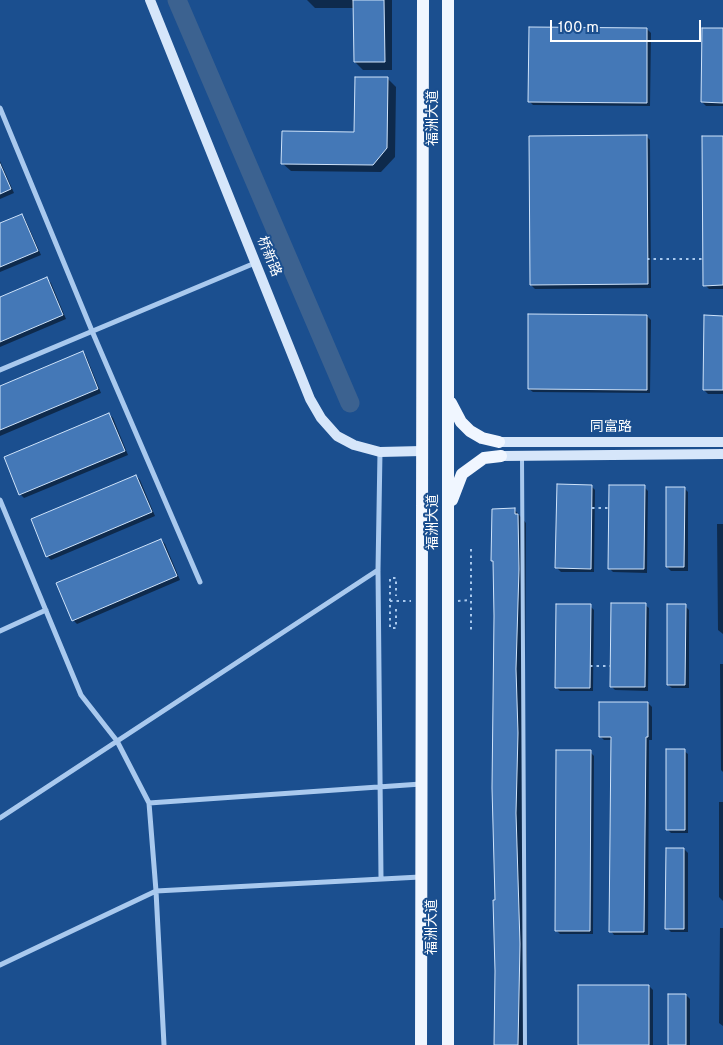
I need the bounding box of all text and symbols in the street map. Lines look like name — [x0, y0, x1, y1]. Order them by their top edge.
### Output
scale bar — [553, 10, 704, 42]
text: 100 m — [558, 19, 599, 38]
street label: 福洲大道 — [426, 90, 442, 146]
street label: 桥新路 — [252, 234, 284, 280]
street label: 同富路 — [590, 420, 632, 436]
street label: 福洲大道 — [426, 494, 442, 550]
street label: 福洲大道 — [425, 899, 441, 955]

